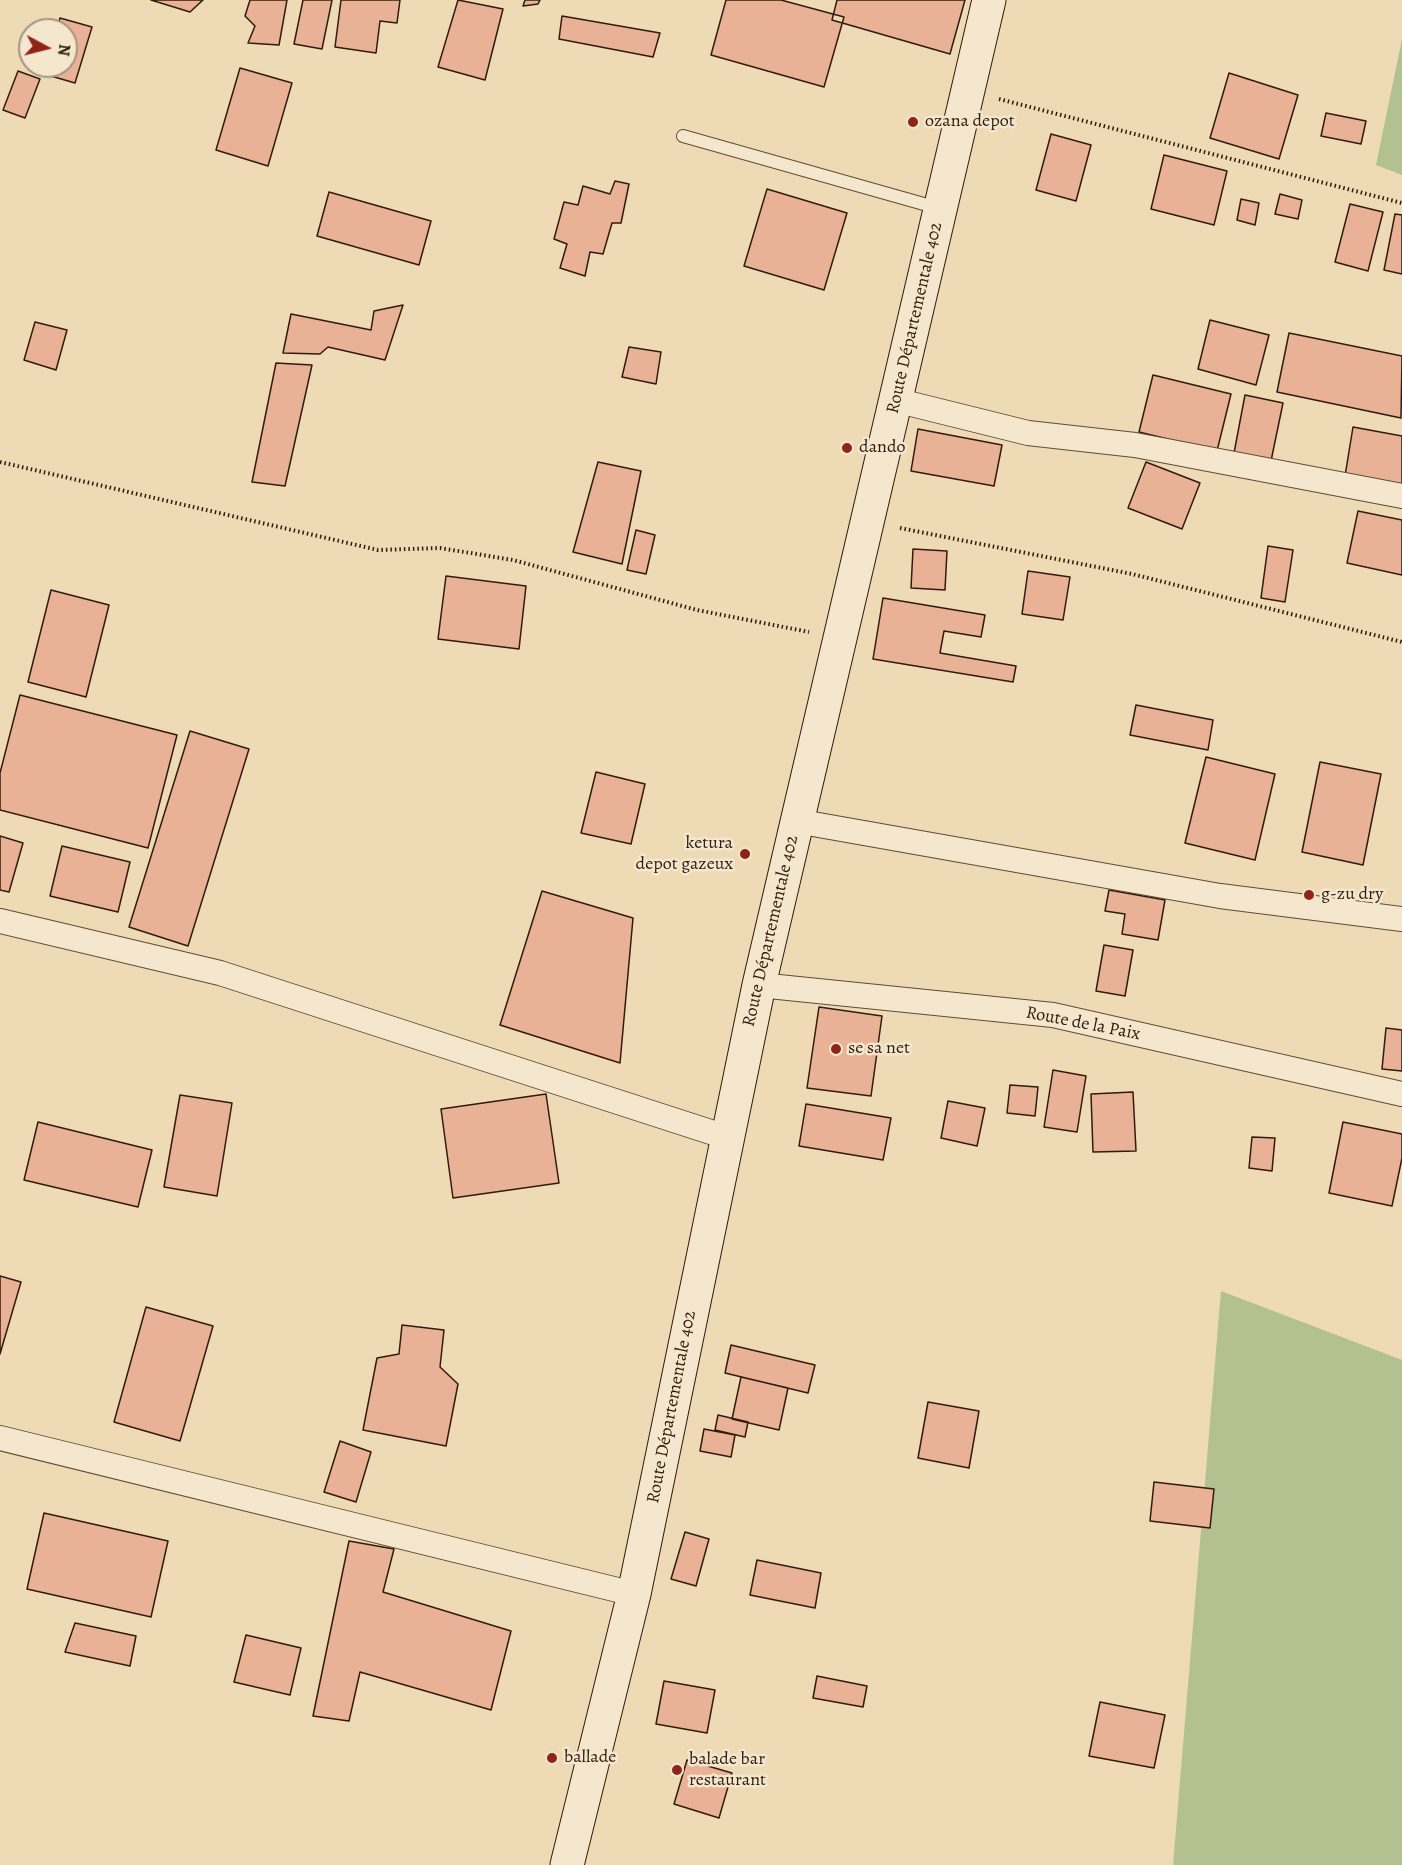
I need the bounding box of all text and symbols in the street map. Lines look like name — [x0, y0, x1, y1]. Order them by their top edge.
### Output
north arrow — [18, 18, 78, 78]
text: N — [52, 43, 76, 57]
place label: ozana depot — [925, 111, 1015, 133]
marker: ozana depot — [906, 115, 920, 129]
street label: Route Départementale 402 — [882, 220, 948, 416]
place label: dando — [859, 437, 906, 459]
marker: dando — [840, 441, 854, 455]
place label: ketura depot gazeux — [635, 833, 733, 876]
street label: Route Départementale 402 — [738, 833, 804, 1029]
marker: ketura depot gazeux — [738, 847, 752, 861]
place label: g-zu dry — [1321, 884, 1383, 906]
marker: g-zu dry — [1302, 888, 1316, 902]
street label: Route de la Paix — [1024, 1002, 1142, 1046]
place label: se sa net — [848, 1038, 910, 1060]
marker: se sa net — [829, 1042, 843, 1056]
street label: Route Départementale 402 — [643, 1309, 701, 1505]
place label: ballade — [564, 1747, 616, 1769]
place label: balade bar restaurant — [689, 1749, 766, 1792]
marker: ballade — [545, 1751, 559, 1765]
marker: balade bar restaurant — [670, 1763, 684, 1777]

